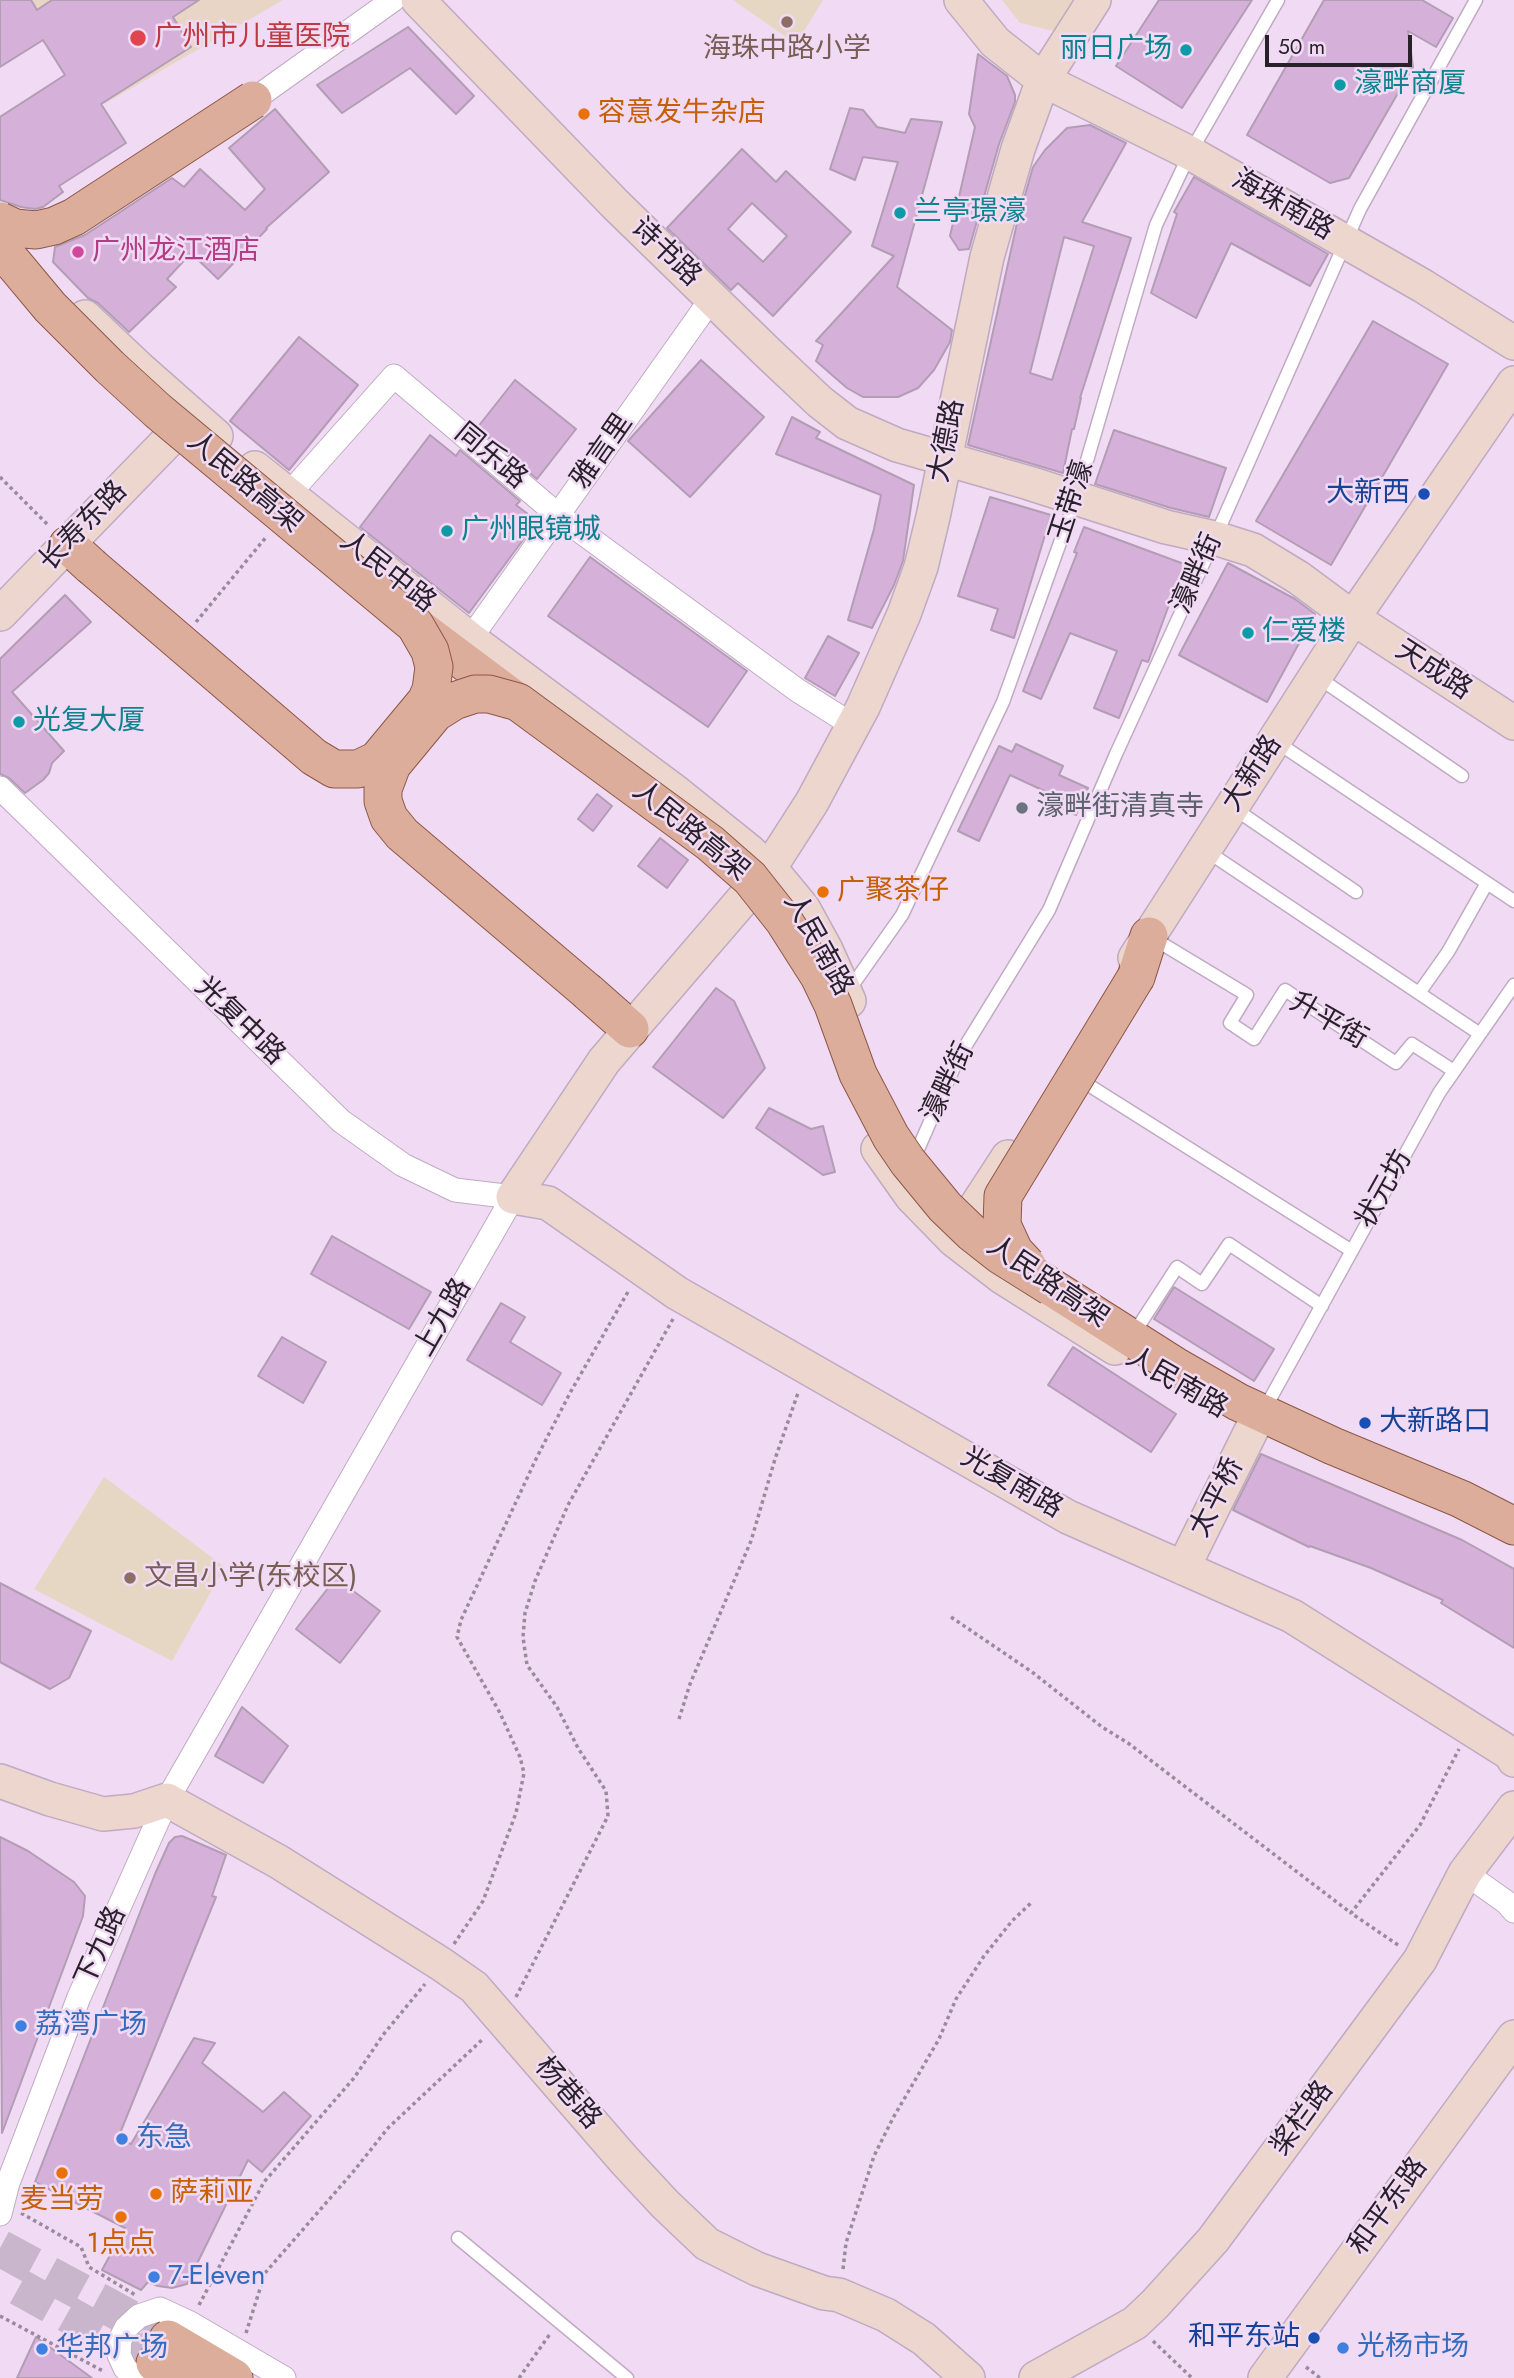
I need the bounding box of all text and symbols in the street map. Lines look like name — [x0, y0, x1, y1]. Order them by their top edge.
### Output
marker: 海珠中路小学 — [779, 14, 795, 30]
place label: 广州市儿童医院 — [154, 21, 350, 55]
scale bar — [1269, 21, 1416, 65]
marker: 广州市儿童医院 — [128, 28, 148, 48]
text: 50 m — [1278, 32, 1325, 62]
place label: 海珠中路小学 — [703, 33, 871, 67]
place label: 丽日广场 — [1060, 33, 1172, 67]
marker: 丽日广场 — [1178, 42, 1194, 58]
place label: 濠畔商厦 — [1354, 68, 1466, 102]
marker: 濠畔商厦 — [1332, 77, 1348, 93]
place label: 容意发牛杂店 — [598, 97, 766, 131]
marker: 容意发牛杂店 — [576, 106, 592, 122]
street label: 海珠南路 — [1225, 163, 1339, 249]
place label: 兰亭璟濠 — [914, 196, 1026, 230]
marker: 兰亭璟濠 — [892, 205, 908, 221]
street label: 诗书路 — [623, 212, 707, 294]
place label: 广州龙江酒店 — [92, 235, 260, 269]
marker: 广州龙江酒店 — [70, 244, 86, 260]
street label: 大德路 — [923, 397, 973, 485]
street label: 雅言里 — [565, 408, 641, 496]
street label: 同乐路 — [447, 417, 533, 497]
street label: 人民路高架 — [180, 425, 308, 541]
street label: 玉带濠 — [1044, 457, 1102, 547]
street label: 长寿东路 — [33, 475, 135, 579]
place label: 大新西 — [1326, 477, 1410, 511]
marker: 大新西 — [1416, 486, 1432, 502]
place label: 广州眼镜城 — [461, 514, 601, 548]
marker: 广州眼镜城 — [439, 523, 455, 539]
street label: 人民中路 — [333, 525, 441, 621]
street label: 濠畔街 — [1166, 529, 1230, 619]
place label: 仁爱楼 — [1262, 616, 1346, 650]
marker: 仁爱楼 — [1240, 625, 1256, 641]
street label: 天成路 — [1389, 634, 1477, 708]
place label: 光复大厦 — [33, 705, 145, 739]
marker: 光复大厦 — [11, 714, 27, 730]
street label: 大新路 — [1216, 730, 1290, 818]
street label: 人民路高架 — [625, 775, 755, 889]
place label: 濠畔街清真寺 — [1036, 791, 1204, 825]
marker: 濠畔街清真寺 — [1014, 800, 1030, 816]
place label: 广聚茶仔 — [837, 875, 949, 909]
marker: 广聚茶仔 — [815, 884, 831, 900]
street label: 人民南路 — [775, 888, 859, 1002]
street label: 光复中路 — [187, 971, 291, 1073]
street label: 升平街 — [1283, 986, 1373, 1058]
street label: 濠畔街 — [915, 1038, 983, 1128]
street label: 状元坊 — [1350, 1145, 1420, 1235]
street label: 人民路高架 — [980, 1230, 1114, 1336]
street label: 上九路 — [408, 1273, 480, 1363]
street label: 人民南路 — [1119, 1341, 1233, 1427]
place label: 大新路口 — [1379, 1406, 1491, 1440]
marker: 大新路口 — [1357, 1415, 1373, 1431]
street label: 光复南路 — [954, 1441, 1068, 1527]
street label: 太平桥 — [1184, 1453, 1252, 1543]
place label: 文昌小学(东校区) — [144, 1561, 357, 1595]
marker: 文昌小学(东校区) — [122, 1570, 138, 1586]
street label: 下九路 — [70, 1902, 134, 1992]
place label: 荔湾广场 — [35, 2009, 147, 2043]
marker: 荔湾广场 — [13, 2018, 29, 2034]
street label: 杨巷路 — [527, 2051, 607, 2137]
street label: 桨栏路 — [1265, 2075, 1341, 2163]
place label: 东急 — [136, 2122, 192, 2156]
marker: 东急 — [114, 2131, 130, 2147]
street label: 和平东路 — [1342, 2152, 1436, 2262]
marker: 麦当劳 — [54, 2165, 70, 2181]
place label: 萨莉亚 — [170, 2177, 254, 2211]
place label: 麦当劳 — [20, 2184, 104, 2218]
marker: 萨莉亚 — [148, 2186, 164, 2202]
marker: 1点点 — [113, 2209, 129, 2225]
place label: 1点点 — [87, 2228, 155, 2262]
place label: 7-Eleven — [168, 2260, 265, 2294]
marker: 7-Eleven — [146, 2269, 162, 2285]
place label: 和平东站 — [1188, 2321, 1300, 2355]
marker: 和平东站 — [1306, 2330, 1322, 2346]
place label: 光杨市场 — [1357, 2331, 1469, 2365]
place label: 华邦广场 — [56, 2332, 168, 2366]
marker: 光杨市场 — [1335, 2340, 1351, 2356]
marker: 华邦广场 — [34, 2341, 50, 2357]

